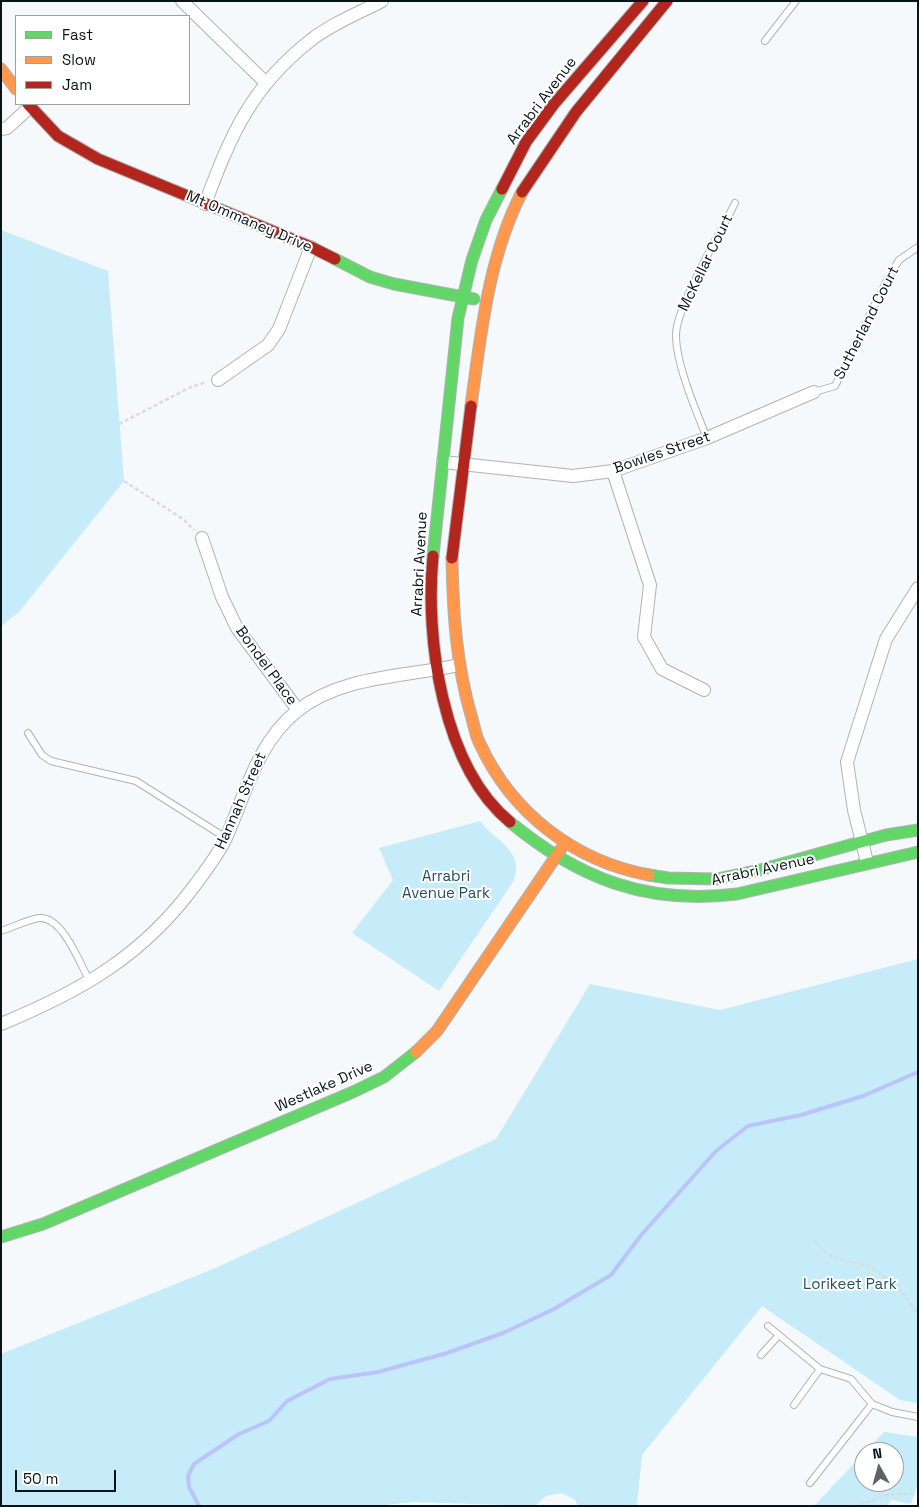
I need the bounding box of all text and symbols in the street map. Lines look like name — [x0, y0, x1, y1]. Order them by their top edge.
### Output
legend — [15, 15, 190, 105]
text: Fast — [62, 25, 93, 44]
text: Slow — [62, 50, 96, 69]
street label: Arrabri Avenue — [503, 54, 581, 148]
text: Jam — [62, 75, 92, 94]
street label: Mt Ommaney Drive — [183, 187, 315, 257]
street label: McKellar Court — [675, 212, 737, 314]
street label: Sutherland Court — [831, 263, 903, 383]
street label: Bowles Street — [611, 428, 713, 478]
street label: Arrabri Avenue — [408, 511, 432, 617]
street label: Bondel Place — [231, 623, 301, 709]
street label: Hannah Street — [212, 750, 270, 852]
street label: Arrabri Avenue — [710, 850, 816, 890]
park label: Arrabri Avenue Park — [402, 868, 490, 903]
street label: Westlake Drive — [272, 1057, 376, 1117]
park label: Lorikeet Park — [803, 1276, 897, 1294]
north arrow — [854, 1442, 904, 1492]
text: N — [872, 1444, 883, 1463]
scale bar — [18, 1460, 119, 1492]
text: 50 m — [23, 1469, 58, 1488]

